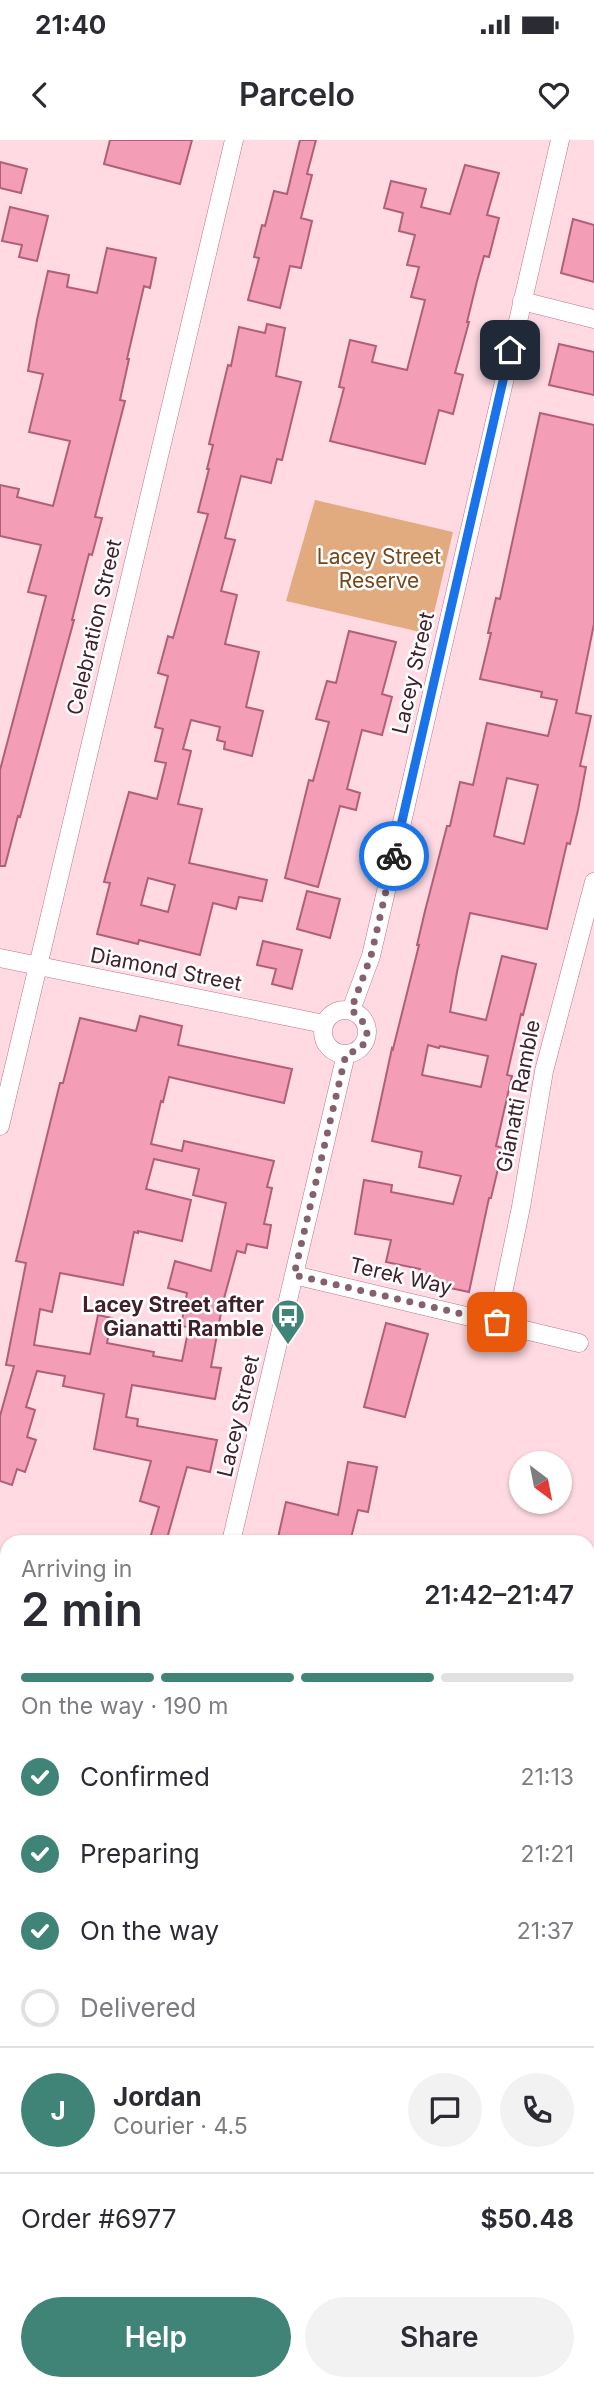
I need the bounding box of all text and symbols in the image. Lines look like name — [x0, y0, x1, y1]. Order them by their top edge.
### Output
text: 21:40 — [35, 9, 106, 40]
text: Parcelo — [239, 75, 355, 114]
icon: back — [21, 76, 59, 114]
icon: heart — [535, 76, 573, 114]
pin — [480, 320, 540, 380]
icon: home — [491, 331, 529, 369]
street label: Celebration Street — [62, 537, 126, 717]
park label: Lacey Street Reserve — [317, 544, 441, 593]
street label: Lacey Street — [387, 609, 439, 736]
courier — [359, 821, 429, 891]
icon: bike — [375, 837, 413, 875]
street label: Diamond Street — [88, 942, 244, 996]
street label: Gianatti Ramble — [491, 1018, 545, 1174]
street label: Terek Way — [347, 1252, 455, 1300]
place label: Lacey Street after Gianatti Ramble — [82, 1292, 264, 1341]
pin — [467, 1292, 527, 1352]
bus stop icon: Lacey Street after Gianatti Ramble — [269, 1297, 307, 1346]
icon: bag — [478, 1303, 516, 1341]
street label: Lacey Street — [212, 1352, 264, 1479]
north arrow — [509, 1451, 572, 1514]
map controls — [509, 1451, 572, 1514]
text: Arriving in — [21, 1555, 132, 1583]
text: 21:42–21:47 — [424, 1579, 574, 1610]
text: 2 min — [21, 1581, 143, 1637]
text: On the way · 190 m — [21, 1692, 228, 1720]
icon: check — [21, 1758, 59, 1796]
text: Confirmed — [80, 1761, 210, 1792]
text: 21:13 — [520, 1763, 574, 1791]
icon: check — [21, 1835, 59, 1873]
text: Preparing — [80, 1838, 200, 1869]
text: 21:21 — [521, 1840, 574, 1868]
icon: check — [21, 1912, 59, 1950]
text: On the way — [80, 1915, 219, 1946]
text: 21:37 — [517, 1917, 574, 1945]
text: Delivered — [80, 1992, 196, 2023]
button: chat — [408, 2073, 482, 2147]
button: phone — [500, 2073, 574, 2147]
text: Jordan — [113, 2081, 202, 2112]
text: J — [50, 2095, 66, 2126]
text: Courier · 4.5 — [113, 2112, 248, 2140]
text: Order #6977 — [21, 2203, 177, 2234]
text: $50.48 — [480, 2203, 574, 2234]
button: Help — [21, 2297, 291, 2377]
button: Share — [305, 2297, 574, 2377]

